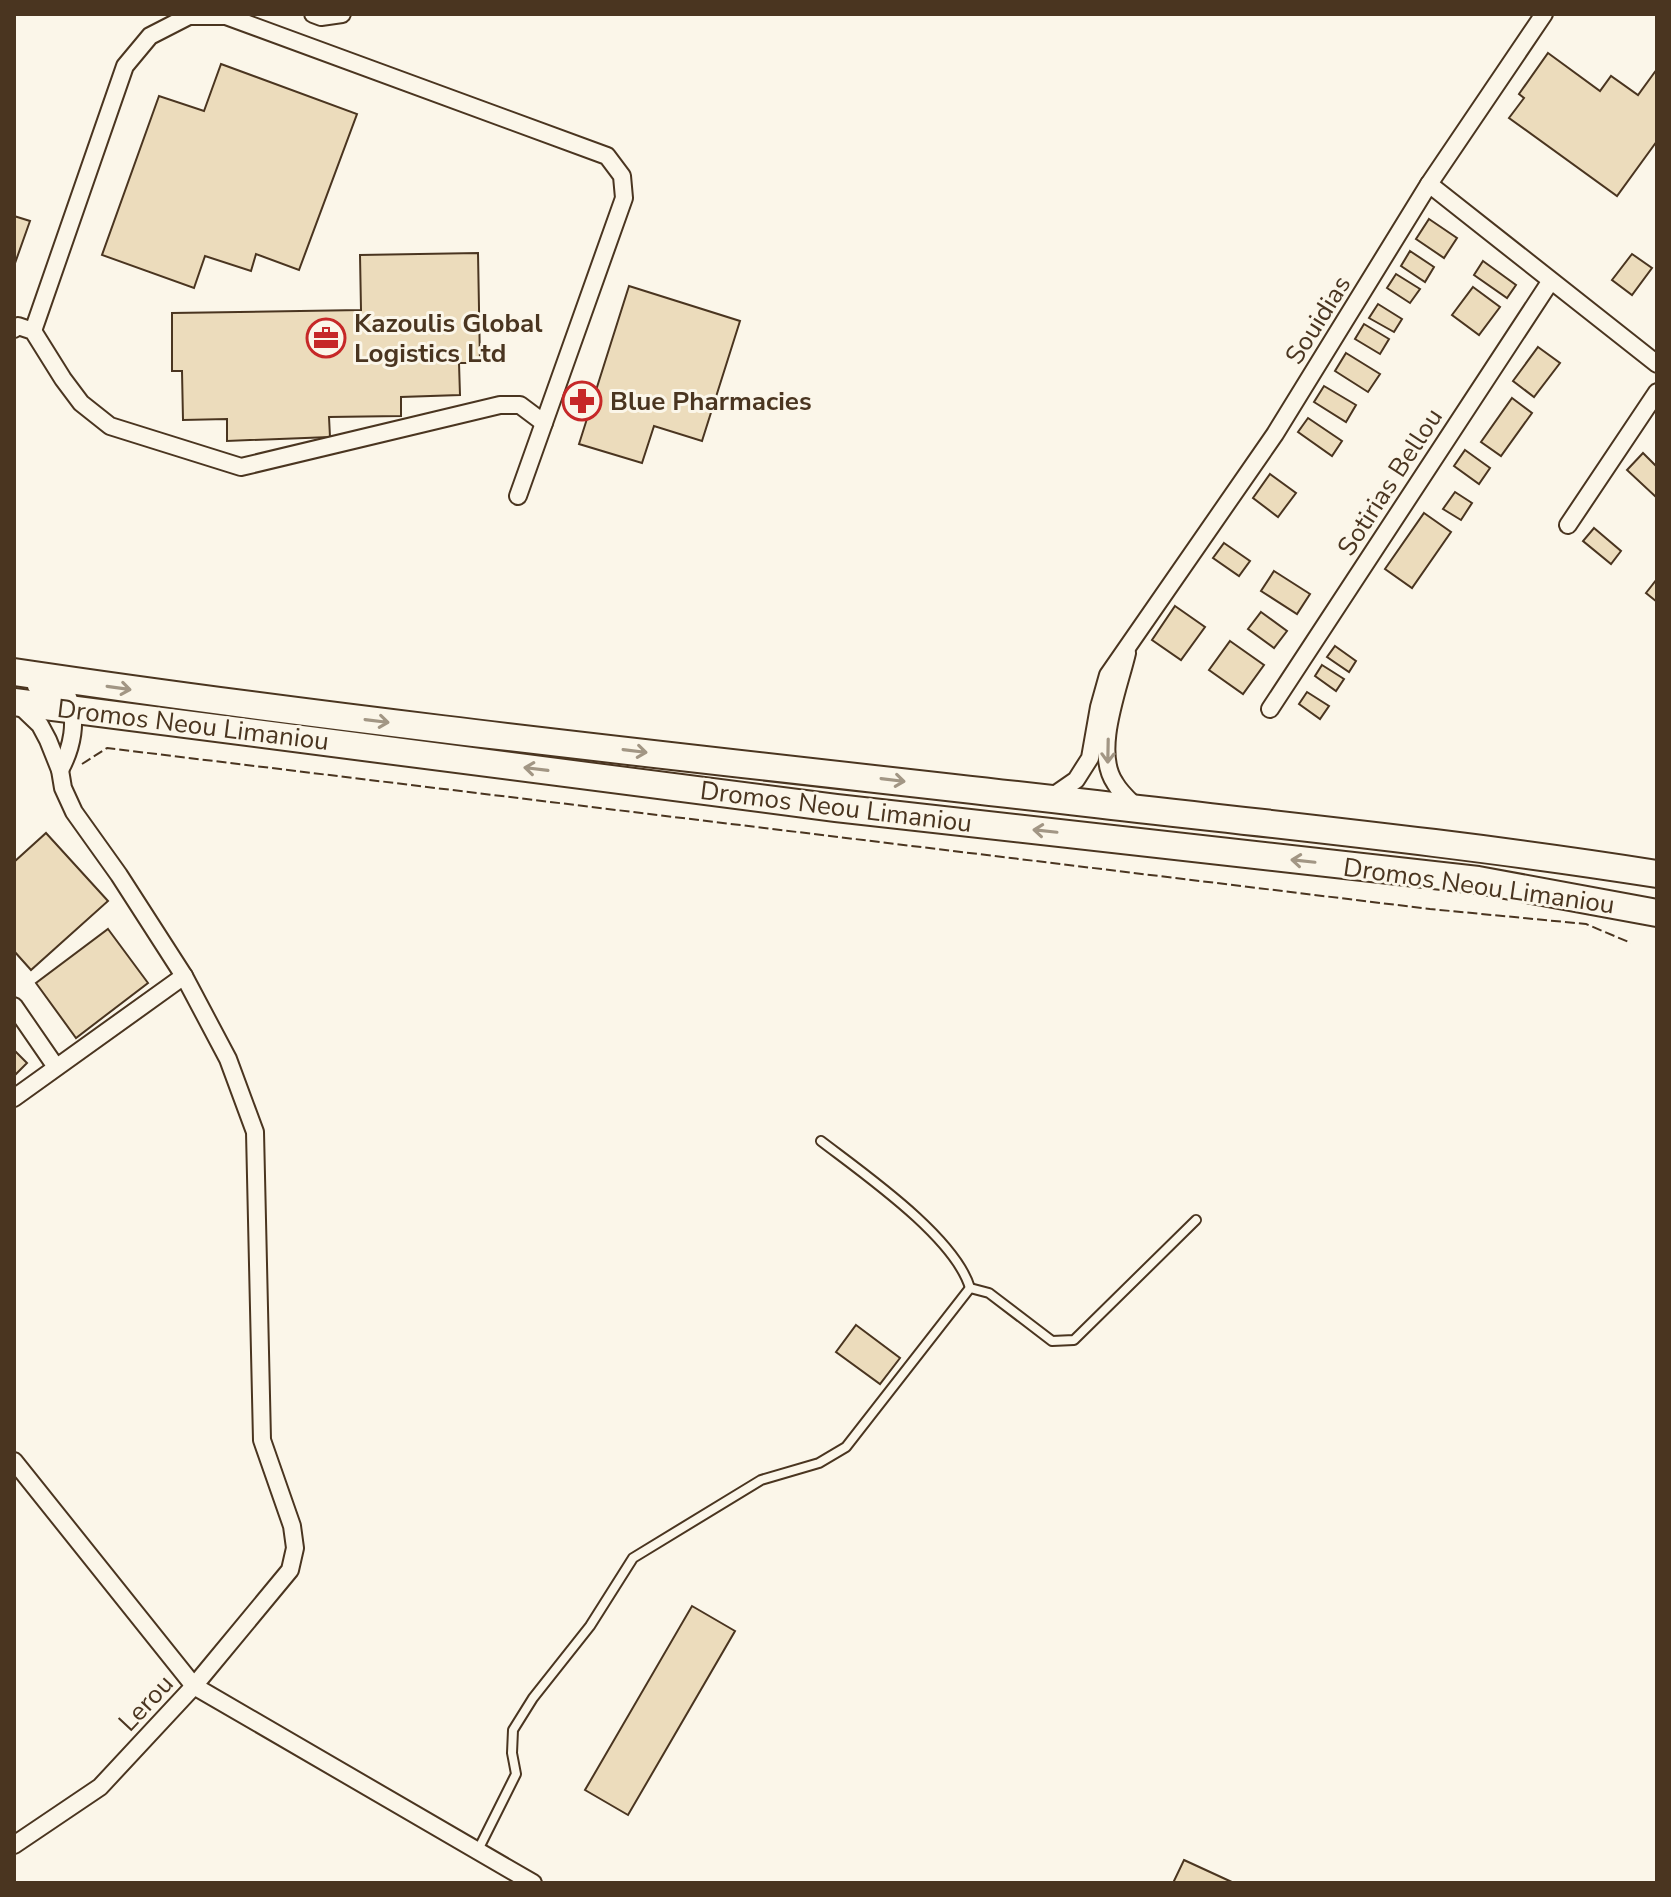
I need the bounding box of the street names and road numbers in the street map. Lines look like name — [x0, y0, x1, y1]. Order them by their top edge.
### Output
street label: Souidias — [1277, 269, 1359, 371]
street label: Sotirias Bellou — [1329, 401, 1451, 563]
street label: Dromos Neou Limaniou — [55, 691, 331, 759]
street label: Dromos Neou Limaniou — [698, 773, 974, 841]
street label: Dromos Neou Limaniou — [1341, 850, 1617, 922]
street label: Lerou — [111, 1667, 181, 1739]

